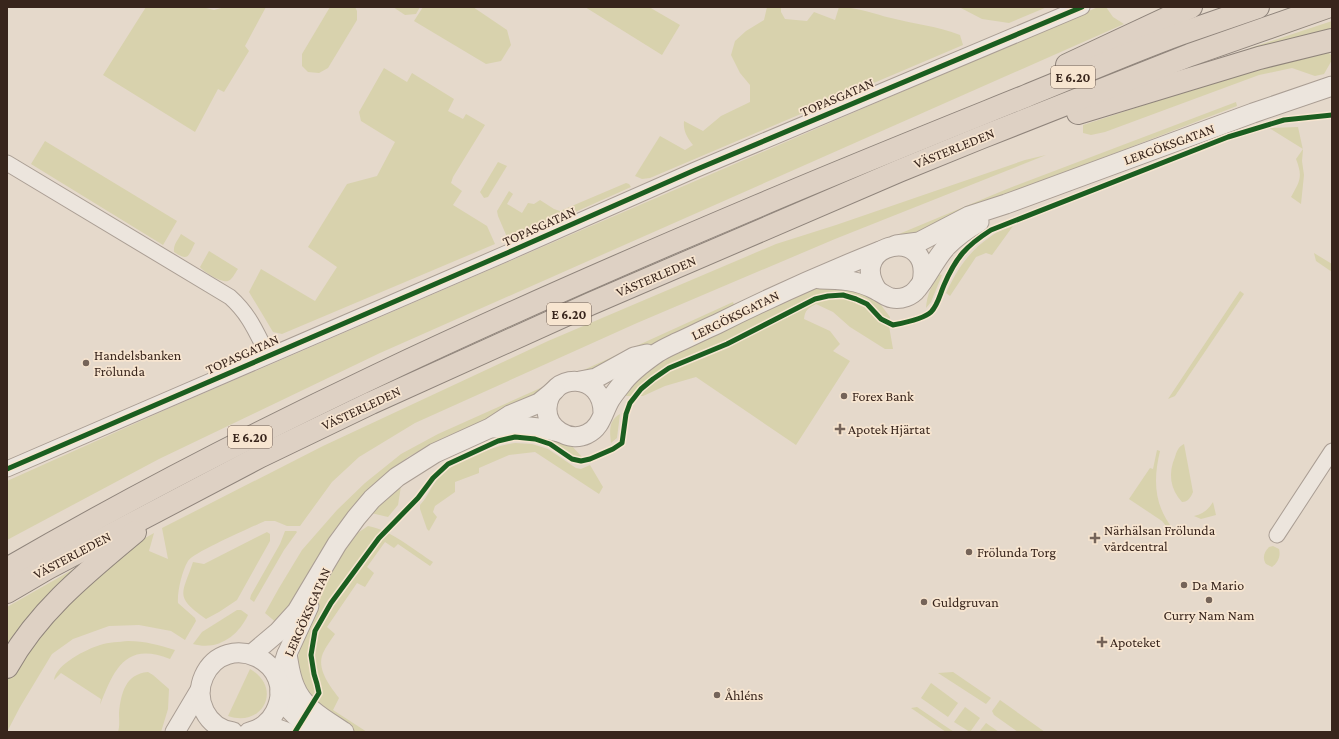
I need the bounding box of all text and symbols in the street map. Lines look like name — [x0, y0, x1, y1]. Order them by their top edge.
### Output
road number: E 6.20 — [1051, 66, 1095, 88]
street label: TOPASGATAN — [798, 74, 876, 120]
street label: LERGÖKSGATAN — [1121, 120, 1217, 168]
street label: VÄSTERLEDEN — [911, 125, 997, 171]
street label: TOPASGATAN — [500, 203, 578, 249]
street label: VÄSTERLEDEN — [614, 252, 698, 300]
street label: LERGÖKSGATAN — [689, 287, 781, 343]
road number: E 6.20 — [547, 303, 591, 325]
street label: TOPASGATAN — [203, 331, 281, 377]
place label: Handelsbanken Frölunda — [94, 347, 182, 379]
marker: Handelsbanken Frölunda — [81, 358, 91, 368]
street label: VÄSTERLEDEN — [319, 383, 403, 433]
place label: Forex Bank — [852, 388, 914, 404]
marker: Forex Bank — [839, 391, 849, 401]
place label: Apotek Hjärtat — [848, 421, 930, 438]
marker: Apotek Hjärtat — [835, 424, 845, 434]
road number: E 6.20 — [228, 426, 272, 448]
place label: Närhälsan Frölunda vårdcentral — [1103, 522, 1216, 554]
street label: VÄSTERLEDEN — [30, 528, 114, 582]
marker: Närhälsan Frölunda vårdcentral — [1089, 532, 1101, 544]
place label: Frölunda Torg — [977, 544, 1056, 560]
marker: Frölunda Torg — [964, 547, 974, 557]
street label: LERGÖKSGATAN — [280, 565, 334, 659]
place label: Da Mario — [1192, 577, 1244, 593]
marker: Da Mario — [1179, 580, 1189, 590]
place label: Guldgruvan — [932, 594, 999, 610]
marker: Curry Nam Nam — [1204, 595, 1214, 605]
marker: Guldgruvan — [919, 597, 929, 607]
place label: Curry Nam Nam — [1164, 607, 1255, 623]
place label: Apoteket — [1110, 634, 1161, 650]
marker: Apoteket — [1097, 637, 1107, 647]
place label: Åhléns — [725, 687, 763, 703]
marker: Åhléns — [712, 690, 722, 700]

